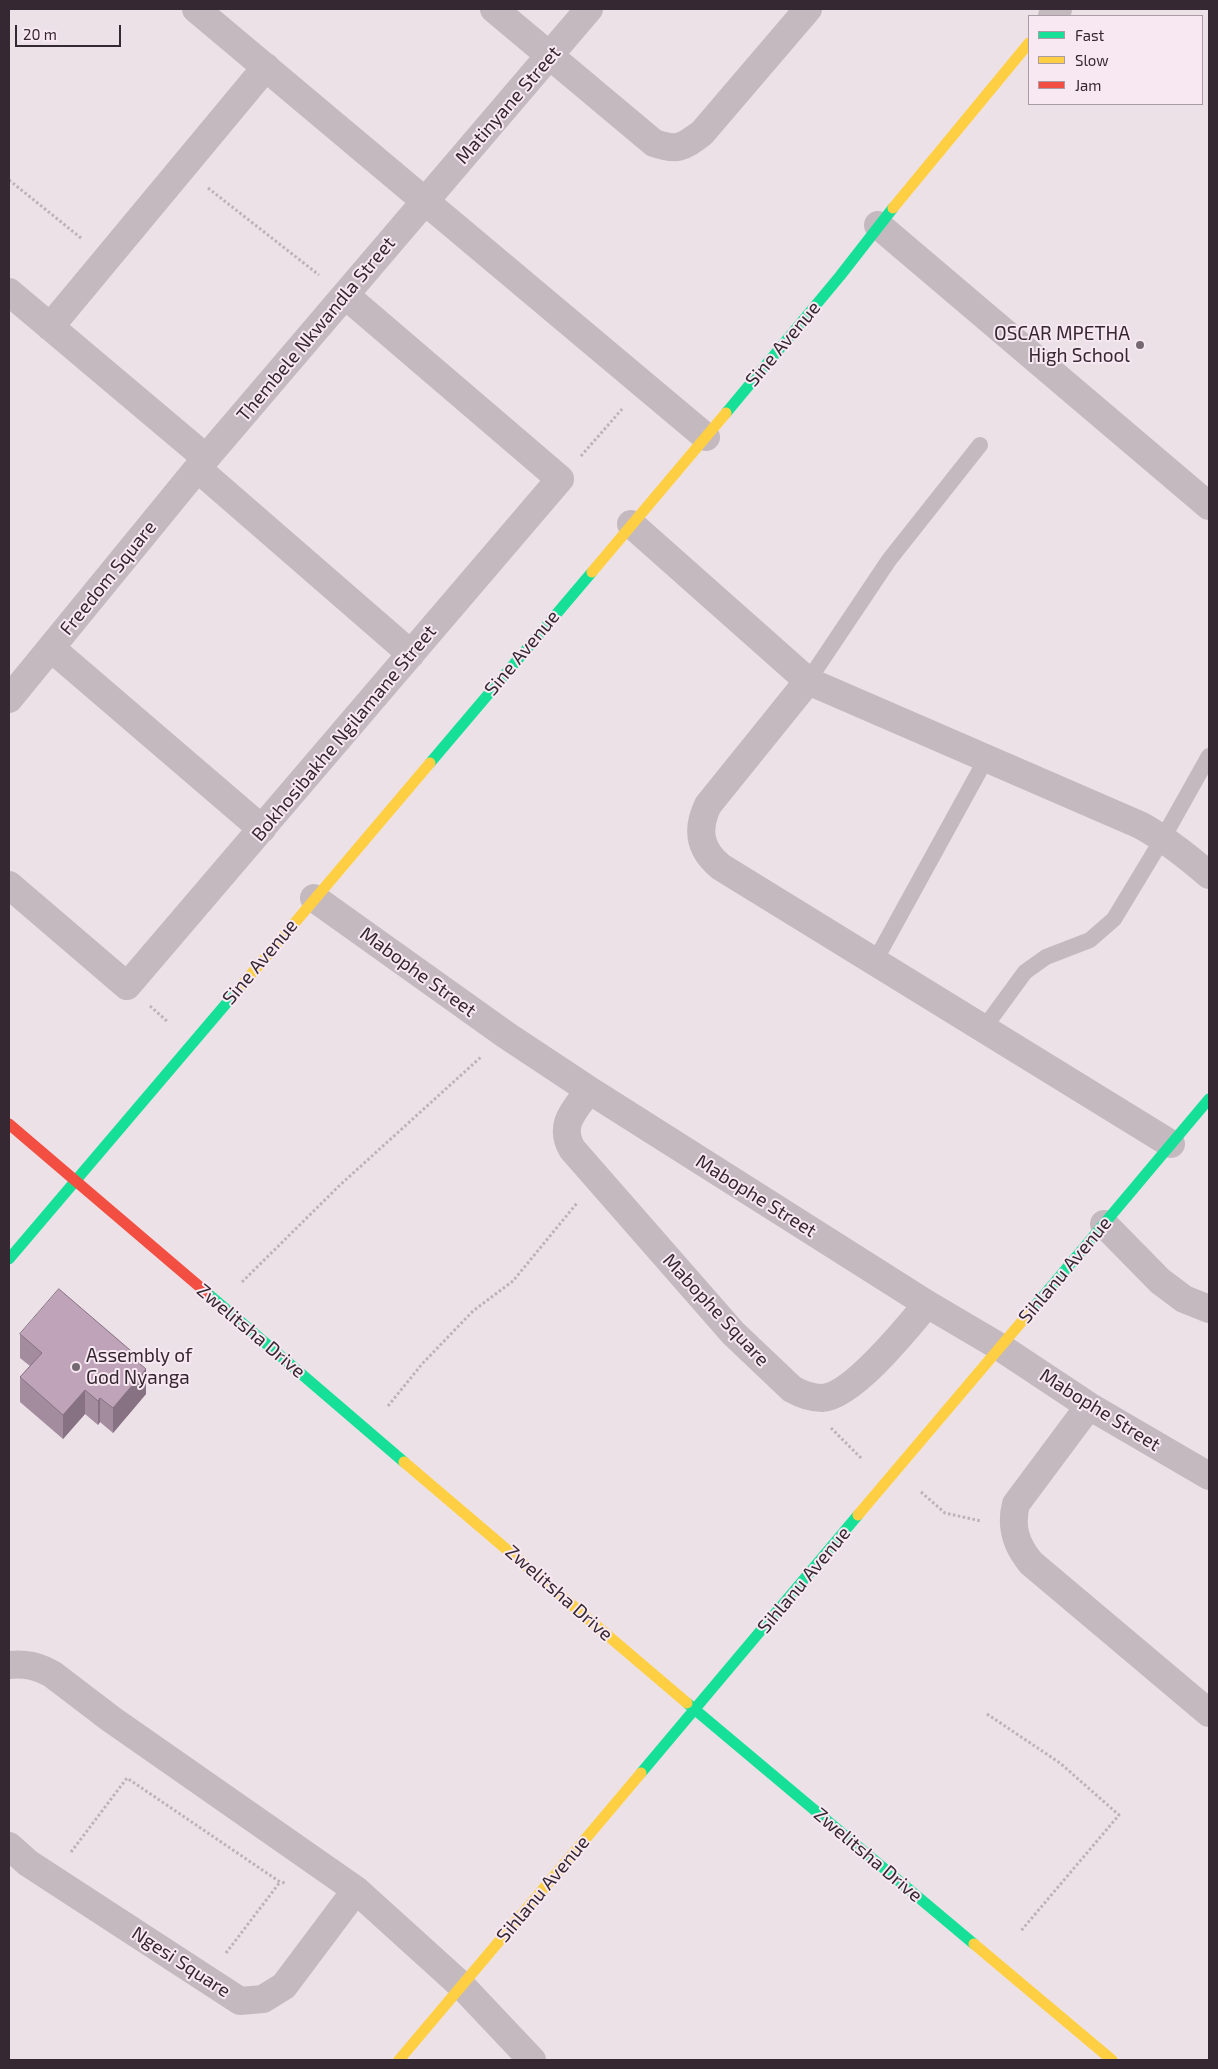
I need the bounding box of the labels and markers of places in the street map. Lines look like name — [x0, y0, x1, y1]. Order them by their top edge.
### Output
place label: OSCAR MPETHA High School — [994, 323, 1130, 367]
marker: OSCAR MPETHA High School — [1134, 339, 1146, 351]
place label: Assembly of God Nyanga — [86, 1345, 192, 1389]
marker: Assembly of God Nyanga — [70, 1361, 82, 1373]

